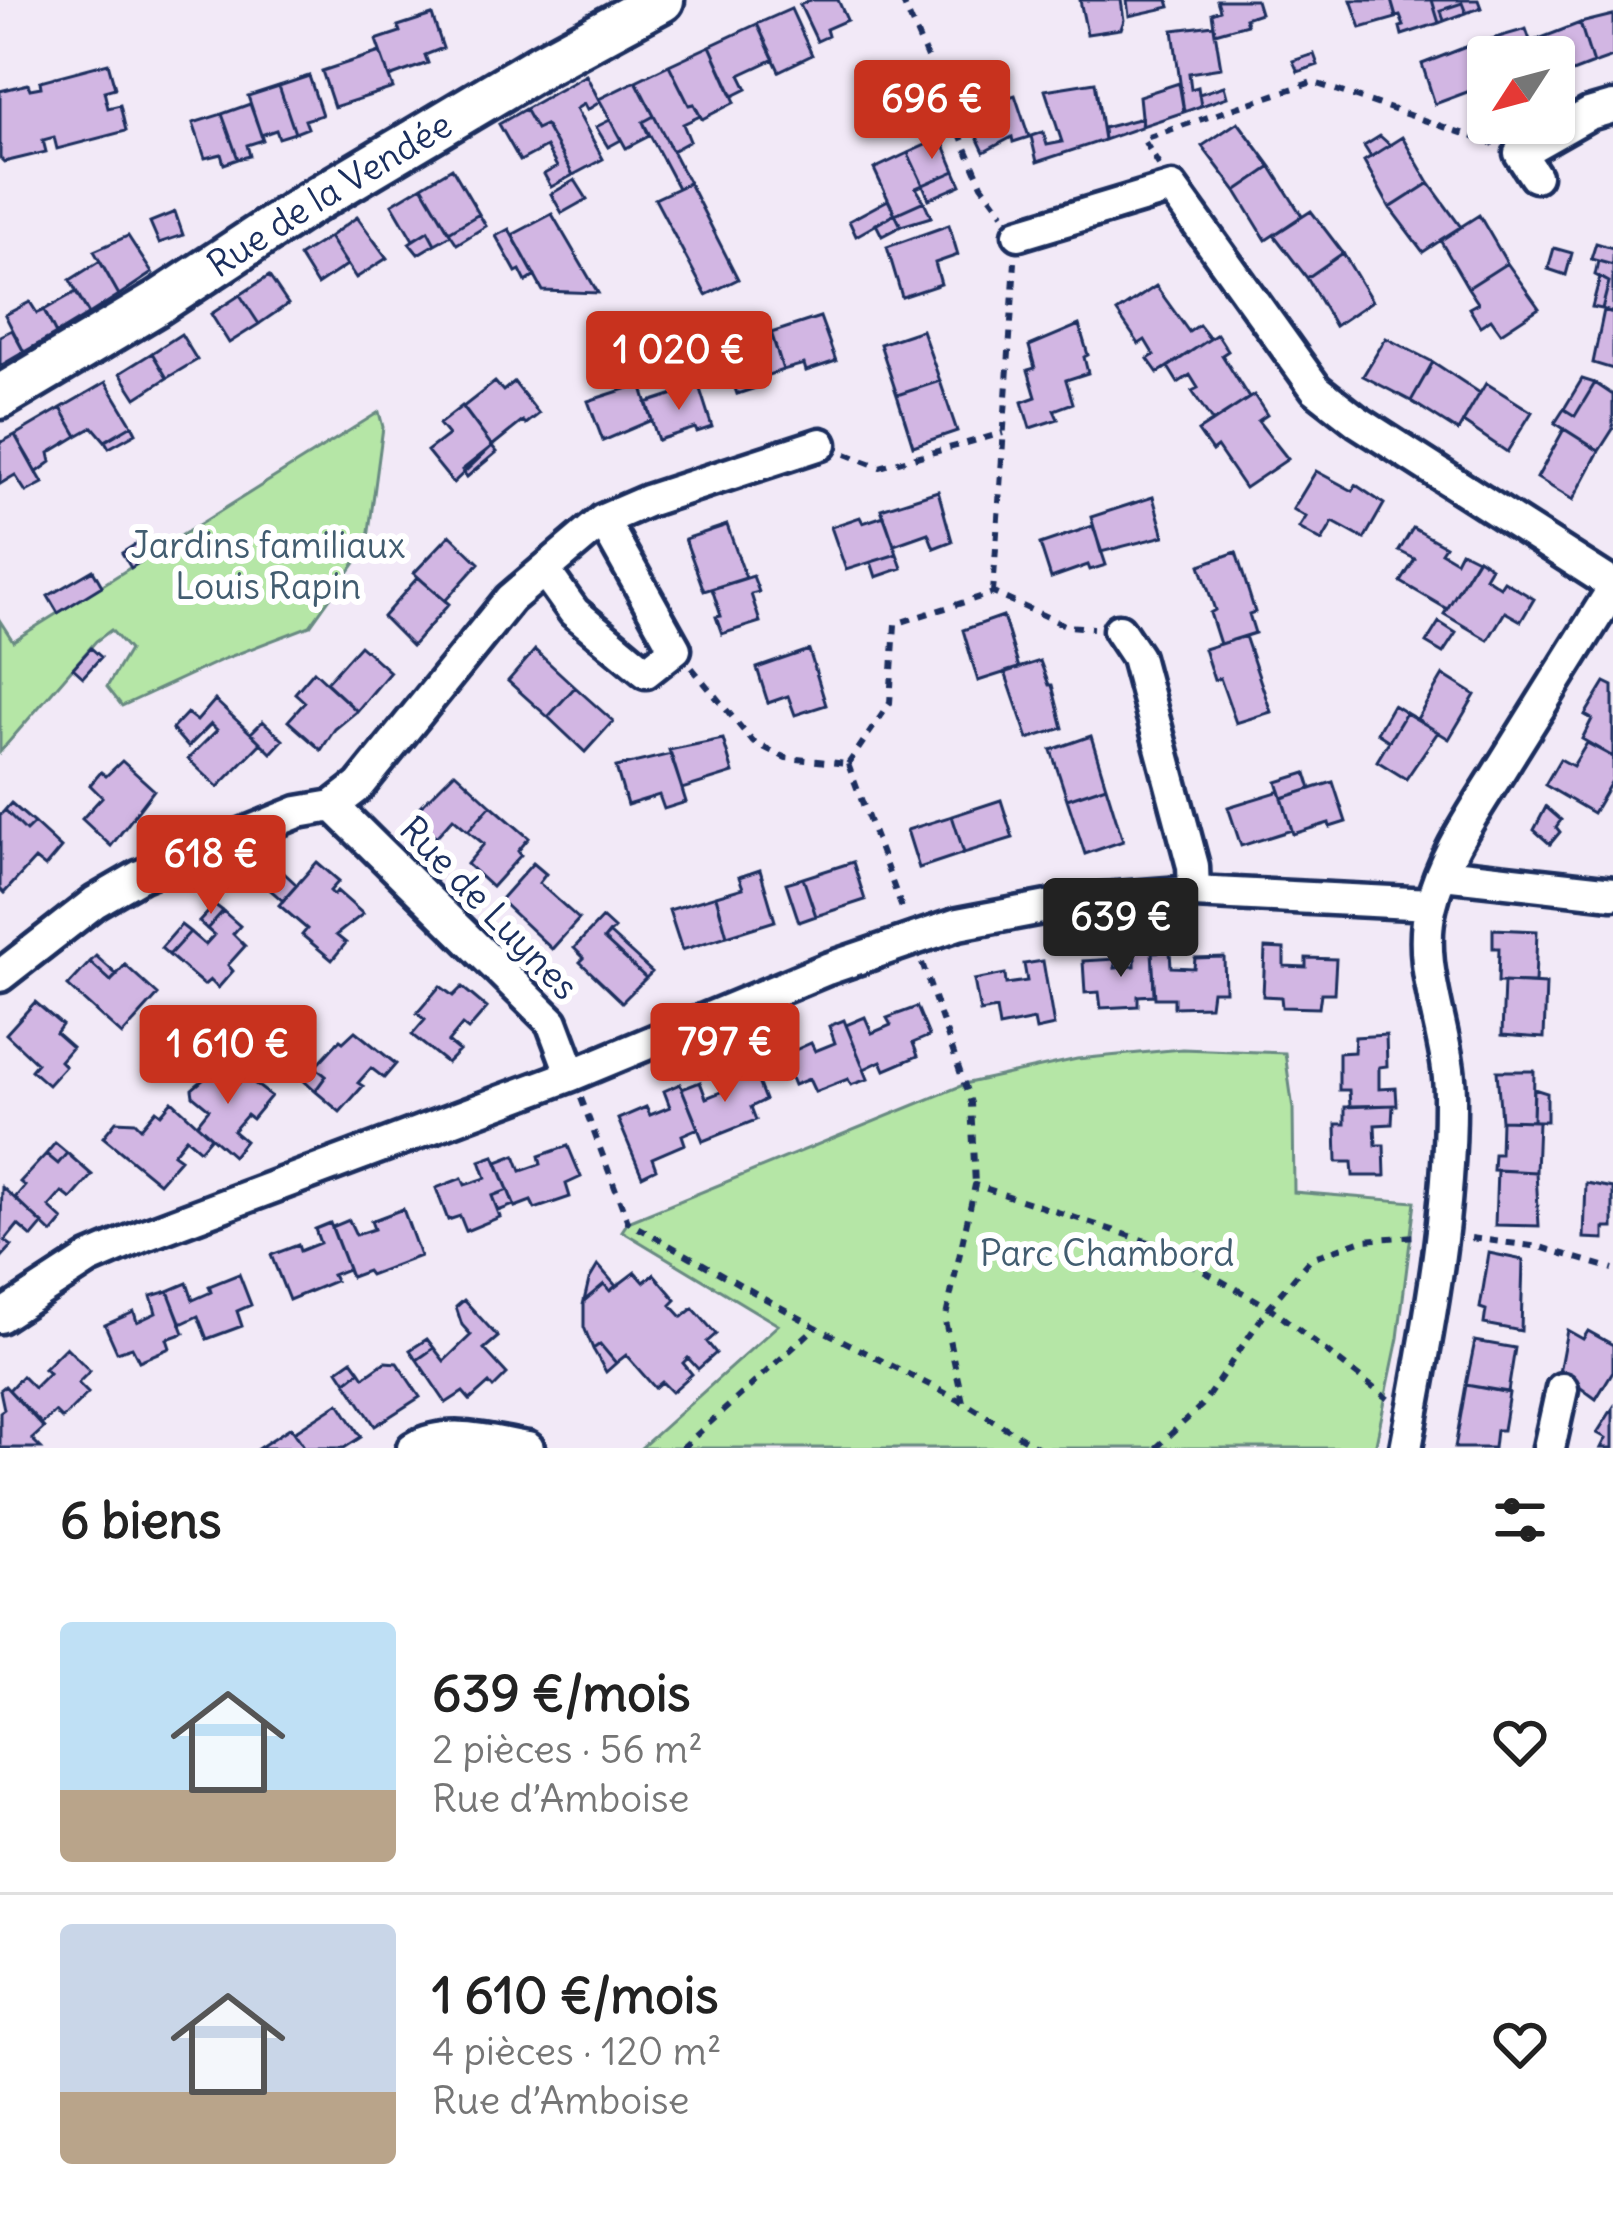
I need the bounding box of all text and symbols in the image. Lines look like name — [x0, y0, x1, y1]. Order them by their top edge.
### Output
north arrow — [1467, 36, 1575, 144]
map controls — [1467, 36, 1575, 144]
pin: 696 € — [848, 60, 1016, 162]
text: 696 € — [881, 74, 983, 123]
street label: Rue de la Vendée — [199, 102, 460, 287]
pin: 1 020 € — [568, 311, 790, 413]
text: 1 020 € — [613, 325, 745, 374]
park label: Jardins familiaux Louis Rapin — [131, 523, 406, 609]
street label: Rue de Luynes — [390, 807, 588, 1009]
pin: 618 € — [127, 815, 295, 917]
text: 618 € — [164, 829, 258, 878]
pin: 639 € — [1037, 878, 1205, 980]
text: 639 € — [1070, 892, 1172, 941]
pin: 797 € — [641, 1003, 809, 1105]
pin: 1 610 € — [117, 1005, 339, 1107]
text: 797 € — [677, 1017, 773, 1066]
text: 1 610 € — [167, 1019, 289, 1068]
park label: Parc Chambord — [980, 1231, 1234, 1276]
icon: filters — [1487, 1487, 1553, 1553]
text: 6 biens — [60, 1488, 221, 1552]
text: 639 €/mois — [432, 1661, 691, 1725]
icon: home — [156, 1670, 300, 1814]
icon: heart — [1487, 1709, 1553, 1775]
text: 2 pièces · 56 m² — [432, 1725, 703, 1774]
text: Rue d’Amboise — [432, 1774, 690, 1823]
text: 1 610 €/mois — [432, 1963, 718, 2027]
icon: home — [156, 1972, 300, 2116]
icon: heart — [1487, 2011, 1553, 2077]
text: 4 pièces · 120 m² — [432, 2027, 722, 2076]
text: Rue d’Amboise — [432, 2076, 690, 2125]

